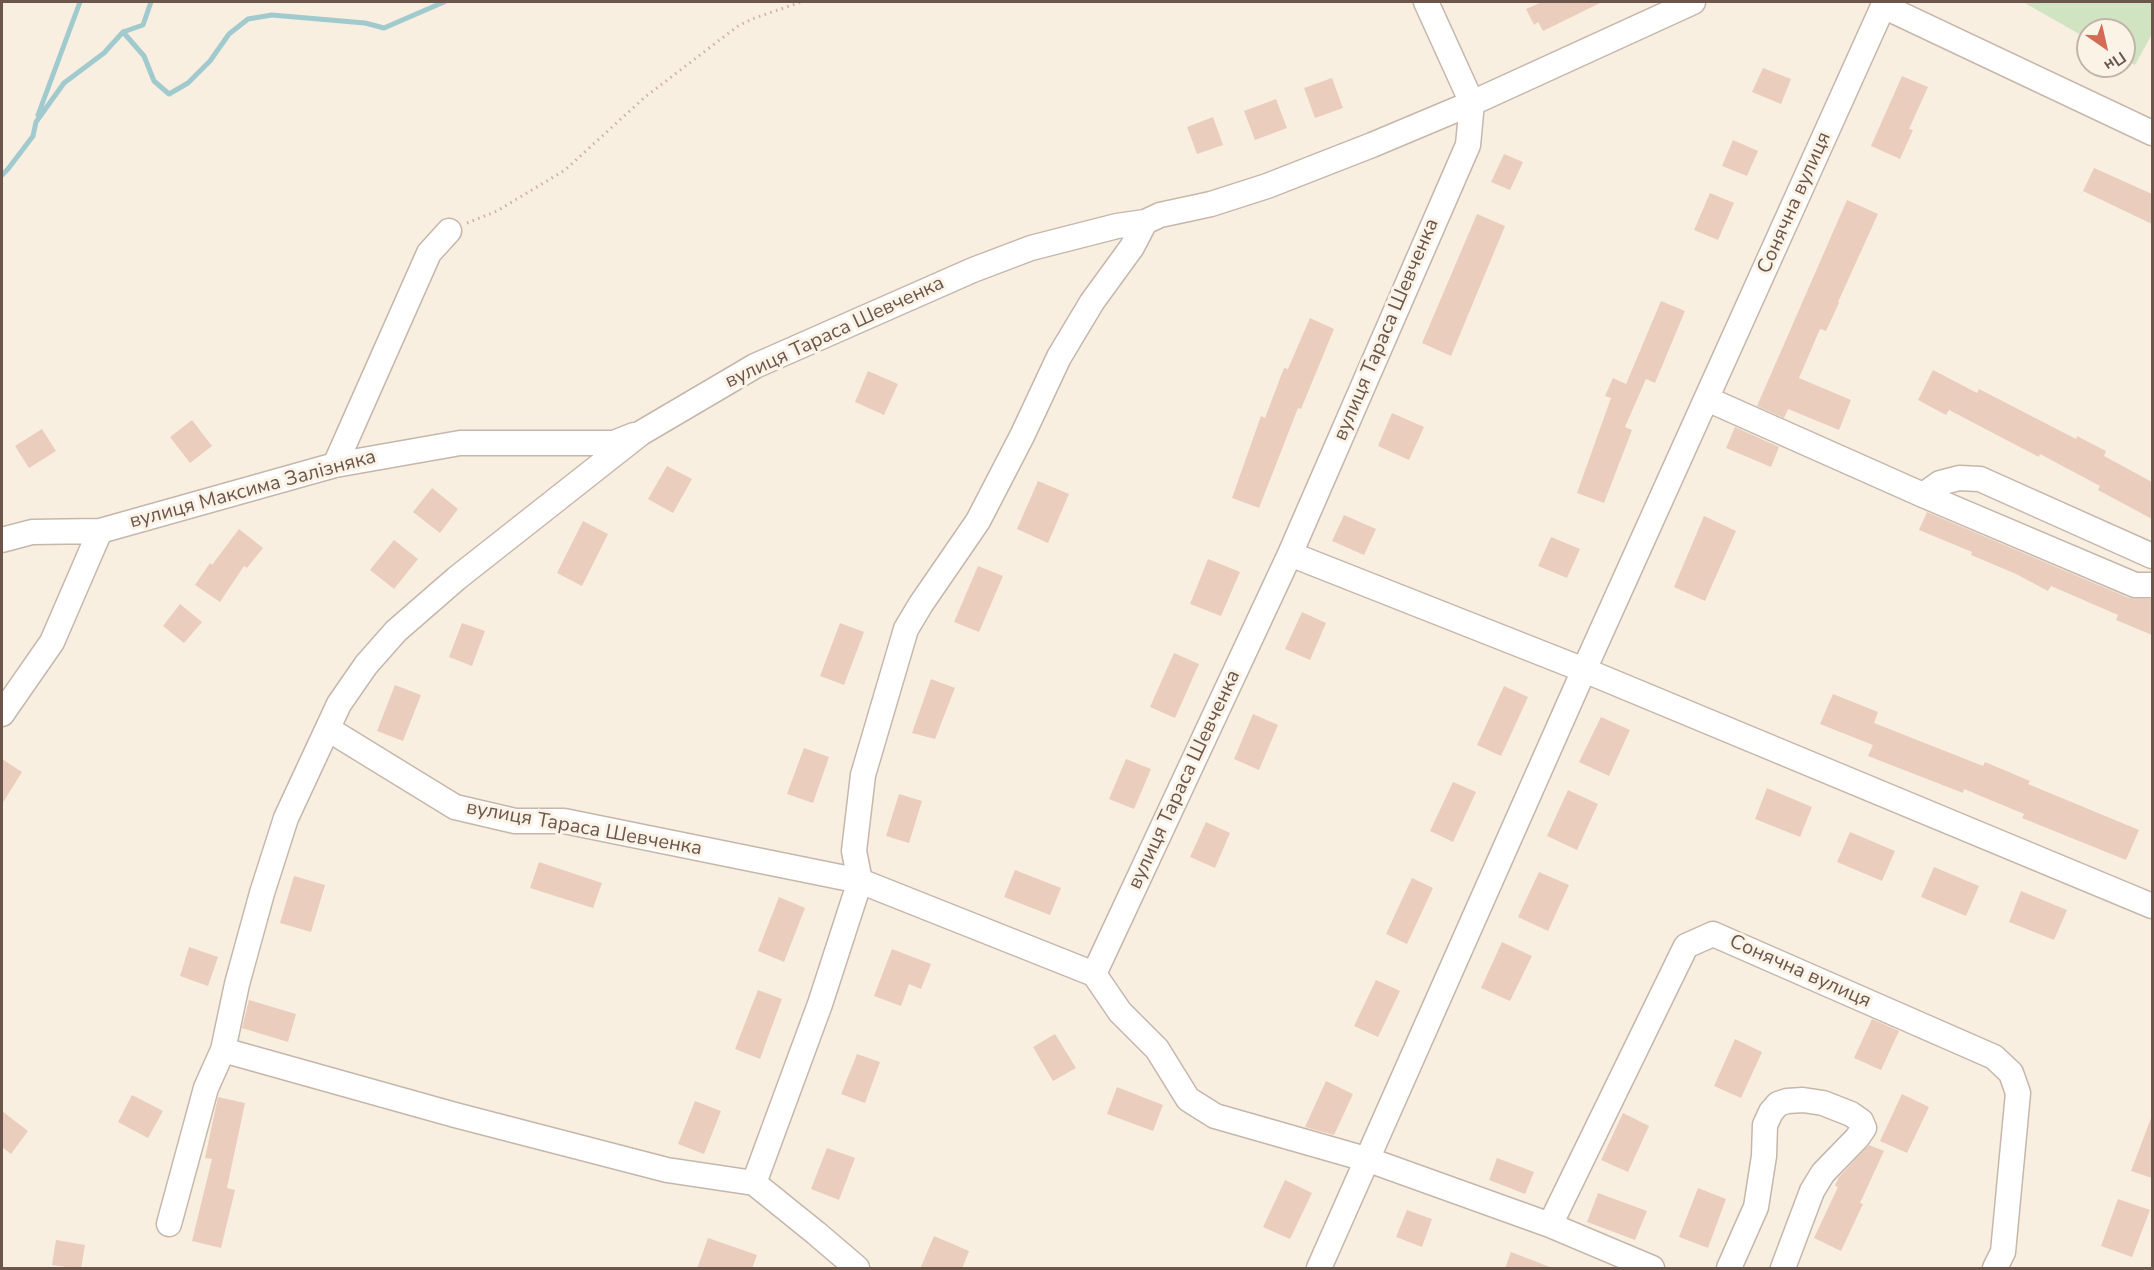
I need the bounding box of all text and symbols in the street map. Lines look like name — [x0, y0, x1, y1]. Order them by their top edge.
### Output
north arrow — [2076, 18, 2136, 78]
text: Пн — [2100, 46, 2130, 77]
street label: Сонячна вулиця — [1753, 128, 1837, 278]
street label: вулиця Тараса Шевченка — [1329, 215, 1445, 445]
street label: вулиця Тараса Шевченка — [722, 272, 948, 394]
street label: вулиця Максима Залізняка — [127, 446, 379, 534]
street label: вулиця Тараса Шевченка — [1124, 667, 1246, 893]
street label: вулиця Тараса Шевченка — [464, 796, 704, 862]
street label: Сонячна вулиця — [1725, 930, 1875, 1014]

